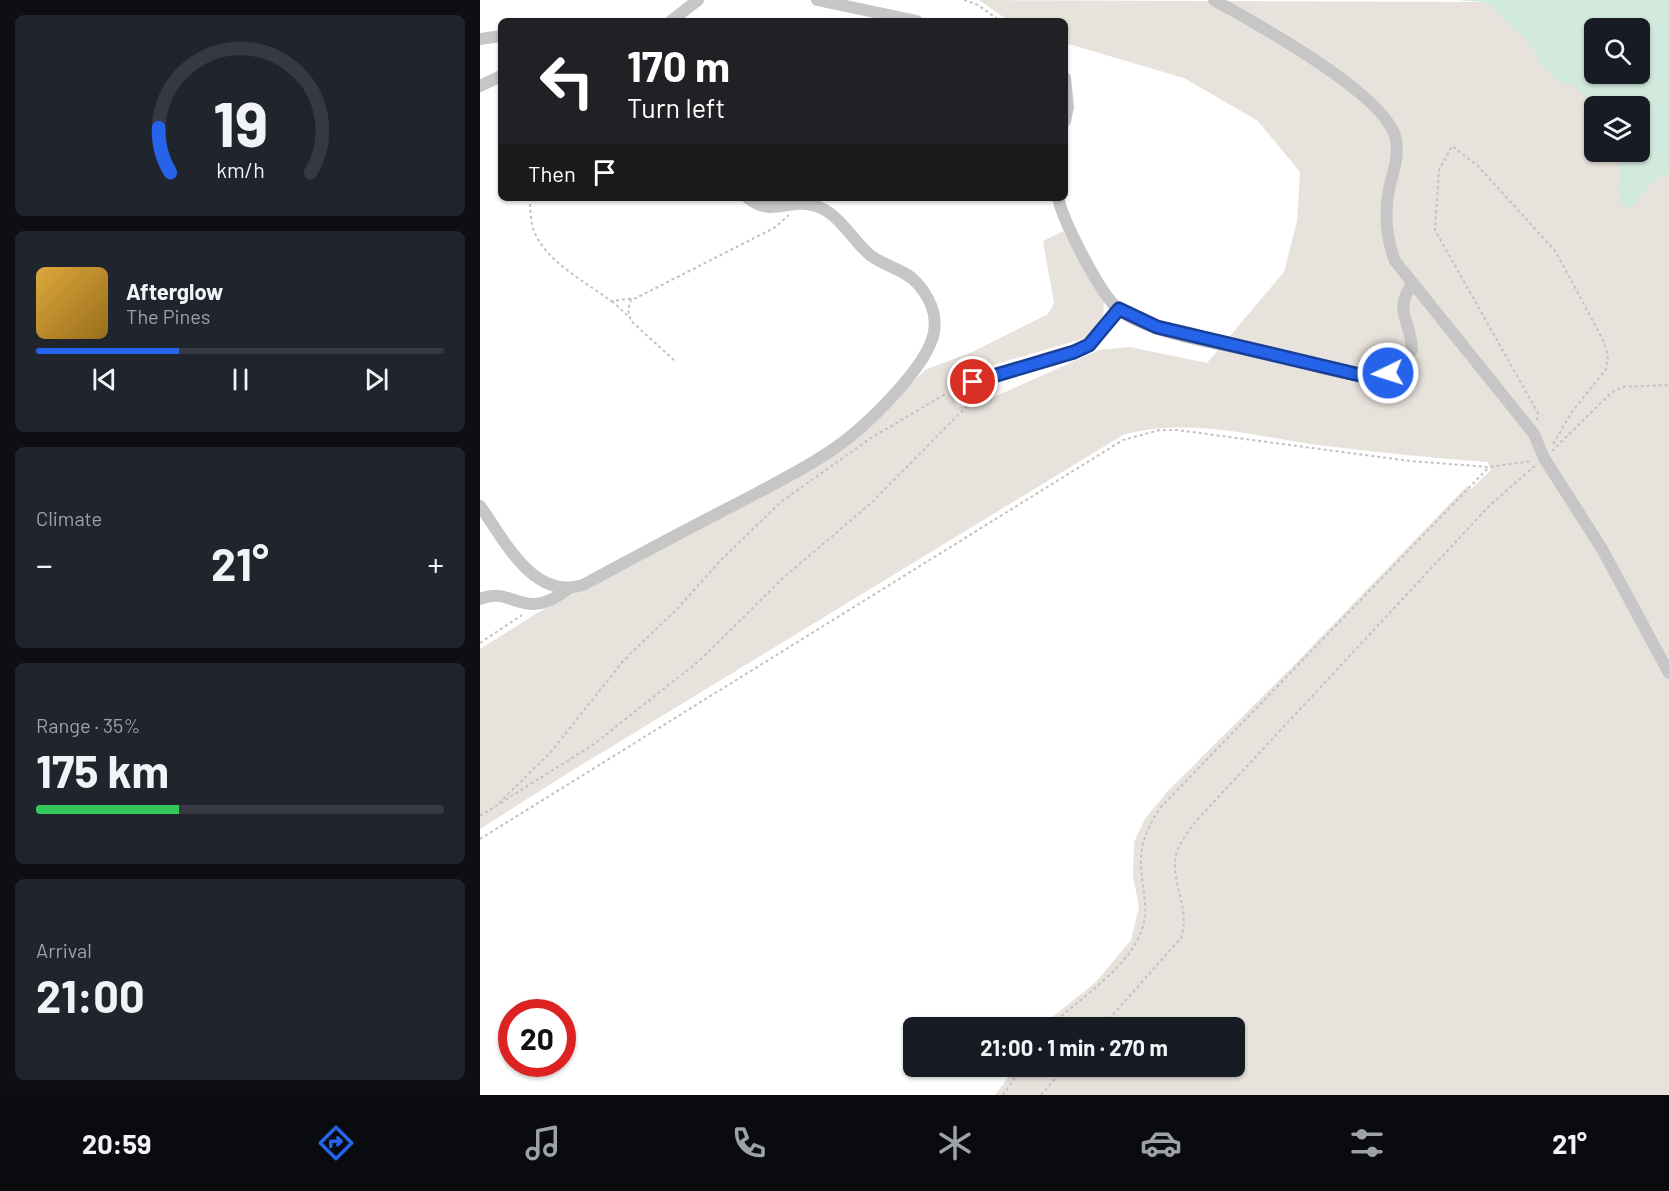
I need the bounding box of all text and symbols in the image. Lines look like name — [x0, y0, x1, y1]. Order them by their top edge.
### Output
map controls — [1584, 18, 1650, 162]
button: search — [1584, 18, 1650, 84]
text: 170 m — [627, 40, 730, 90]
icon: left — [528, 42, 606, 120]
text: 19 — [212, 85, 268, 159]
text: Turn left — [627, 91, 725, 123]
button: layers — [1584, 96, 1650, 162]
icon: arrive — [588, 156, 621, 189]
text: km/h — [216, 157, 264, 182]
text: Then — [528, 160, 576, 186]
text: Afterglow — [126, 278, 223, 304]
text: The Pines — [126, 304, 210, 328]
position arrow — [1356, 341, 1420, 405]
pin — [947, 356, 998, 407]
icon: previous — [88, 363, 121, 396]
icon: pause — [224, 363, 257, 396]
icon: next — [360, 363, 393, 396]
icon: arrive — [956, 365, 989, 398]
text: Climate — [36, 506, 102, 530]
text: 21° — [211, 536, 269, 590]
text: − — [36, 544, 53, 584]
text: + — [428, 544, 444, 584]
text: Range · 35% — [36, 713, 140, 737]
text: 175 km — [36, 743, 169, 797]
text: Arrival — [36, 938, 92, 962]
text: 21:00 — [36, 968, 145, 1022]
speed limit sign: 20 — [498, 999, 576, 1077]
text: 21:00 · 1 min · 270 m — [980, 1034, 1168, 1060]
icon: directions — [315, 1122, 357, 1164]
icon: music — [522, 1122, 564, 1164]
icon: phone — [728, 1122, 770, 1164]
icon: climate — [934, 1122, 976, 1164]
icon: car — [1140, 1122, 1182, 1164]
icon: filters — [1346, 1122, 1388, 1164]
text: 20:59 — [82, 1127, 151, 1159]
text: 21° — [1552, 1127, 1587, 1159]

